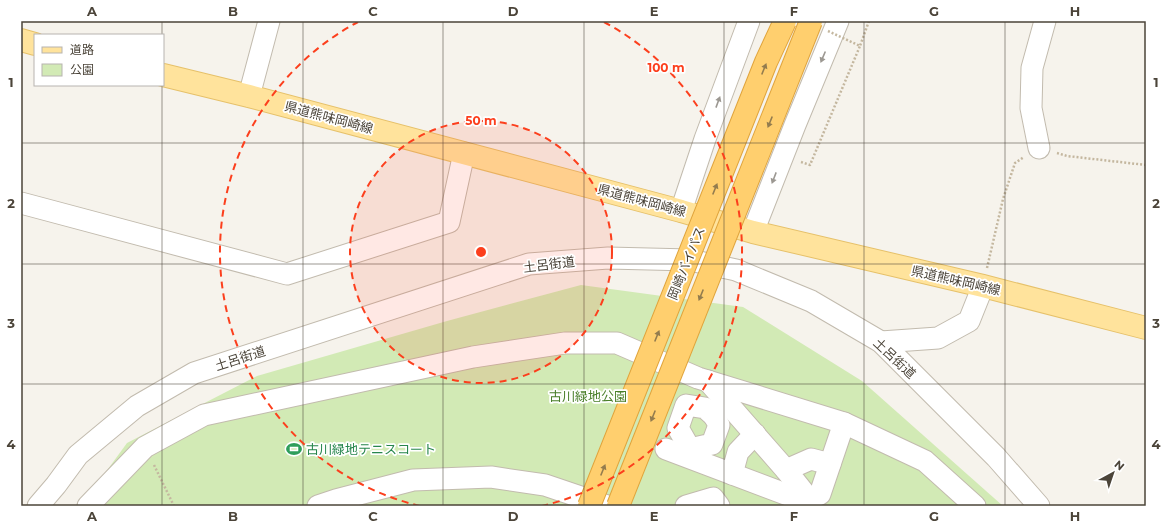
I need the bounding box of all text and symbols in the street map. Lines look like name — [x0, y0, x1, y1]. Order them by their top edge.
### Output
text: A — [86, 3, 98, 19]
text: B — [228, 3, 238, 19]
text: C — [368, 3, 378, 19]
text: D — [508, 3, 519, 19]
text: E — [650, 3, 659, 19]
text: F — [790, 3, 798, 19]
text: G — [929, 3, 939, 19]
text: H — [1070, 3, 1080, 19]
legend — [34, 34, 164, 86]
text: 道路 — [70, 42, 94, 57]
one-way arrow — [819, 51, 826, 63]
text: 100 m — [648, 60, 684, 75]
text: 公園 — [70, 62, 94, 77]
one-way arrow — [761, 62, 767, 74]
text: 1 — [8, 74, 14, 90]
text: 1 — [1153, 74, 1159, 90]
one-way arrow — [716, 96, 722, 108]
street label: 県道熊味岡崎線 — [283, 97, 375, 137]
text: 50 m — [465, 113, 497, 128]
one-way arrow — [766, 117, 772, 129]
one-way arrow — [771, 172, 777, 184]
street label: 県道熊味岡崎線 — [596, 180, 688, 220]
one-way arrow — [713, 183, 719, 195]
text: 2 — [7, 195, 15, 211]
text: 2 — [1152, 195, 1160, 211]
street label: 岡崎バイパス — [664, 224, 708, 302]
centre of rings — [474, 245, 488, 259]
street label: 土呂街道 — [522, 253, 576, 275]
street label: 県道熊味岡崎線 — [910, 262, 1002, 298]
one-way arrow — [698, 289, 704, 301]
text: 3 — [6, 315, 15, 331]
text: 3 — [1151, 315, 1160, 331]
one-way arrow — [654, 330, 660, 342]
street label: 土呂街道 — [871, 334, 919, 382]
street label: 土呂街道 — [213, 342, 267, 374]
park label: 古川緑地公園 — [549, 388, 627, 404]
one-way arrow — [650, 410, 656, 422]
text: 4 — [7, 436, 16, 452]
text: 4 — [1152, 436, 1161, 452]
sports icon: 古川緑地テニスコート — [285, 440, 303, 458]
place label: 古川緑地テニスコート — [306, 441, 436, 457]
north arrow — [1093, 453, 1133, 493]
text: N — [1112, 457, 1127, 474]
one-way arrow — [601, 463, 607, 475]
text: A — [86, 508, 98, 524]
text: B — [228, 508, 238, 524]
text: C — [368, 508, 378, 524]
text: D — [508, 508, 519, 524]
text: E — [650, 508, 659, 524]
text: F — [790, 508, 798, 524]
text: G — [929, 508, 939, 524]
text: H — [1070, 508, 1080, 524]

